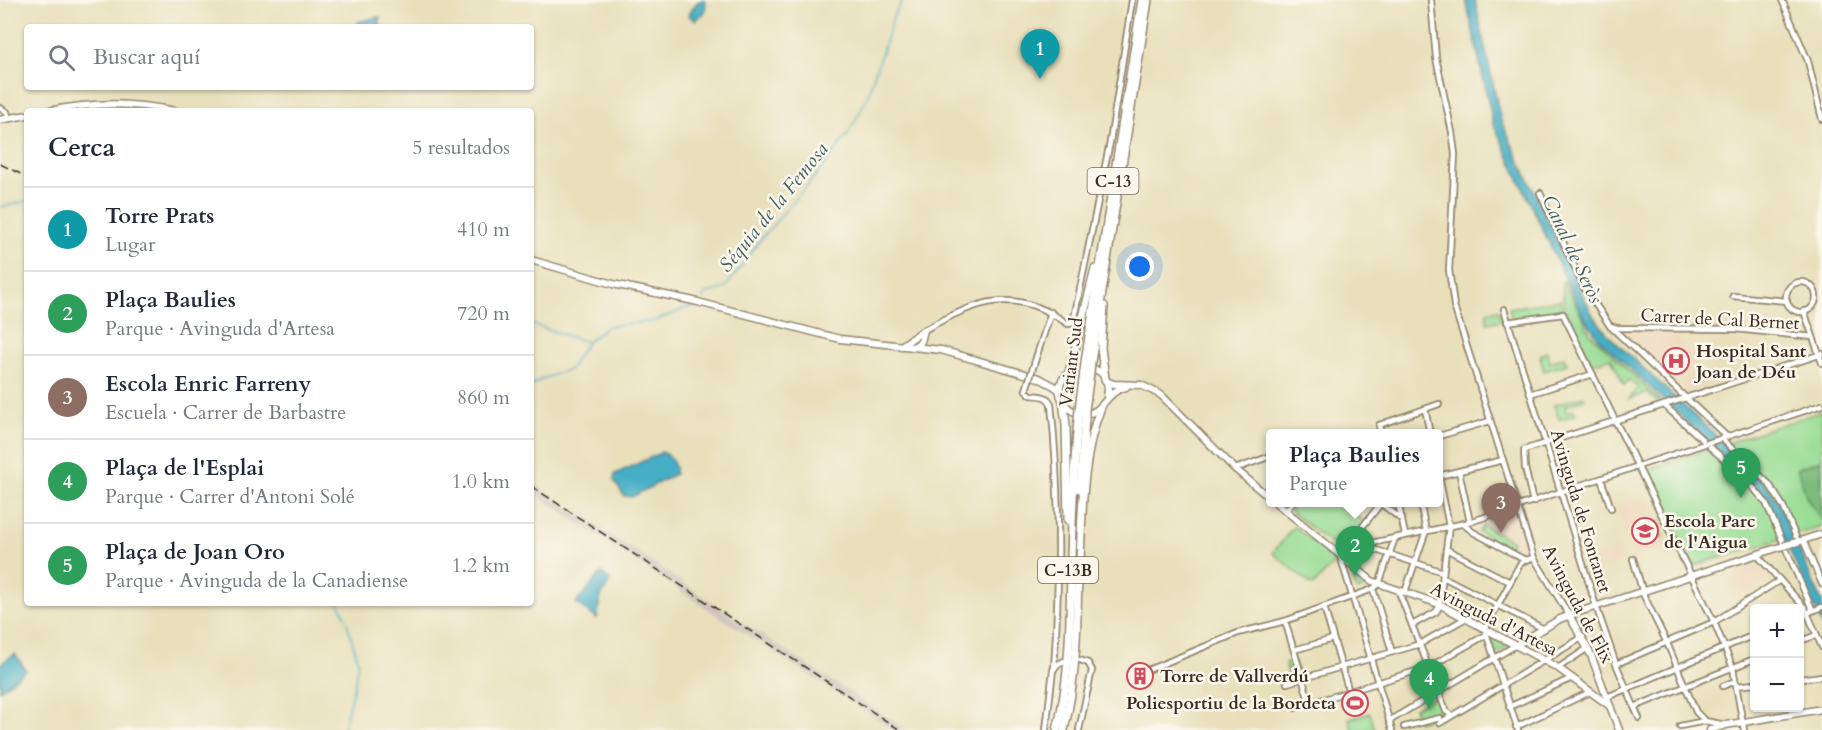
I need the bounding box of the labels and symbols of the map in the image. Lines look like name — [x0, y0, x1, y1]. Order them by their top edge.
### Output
pin: 1 — [1020, 29, 1060, 79]
water label: Séquia de la Femosa — [713, 137, 834, 278]
road number: C-13 — [1088, 168, 1138, 194]
water label: Canal de Seròs — [1536, 191, 1610, 308]
your location — [1125, 252, 1154, 281]
street label: Carrer de Cal Bernet — [1640, 303, 1800, 336]
street label: Variant Sud — [1054, 316, 1089, 408]
place label: Hospital Sant Joan de Déu — [1693, 339, 1807, 385]
hospital icon: Hospital Sant Joan de Déu — [1661, 346, 1691, 376]
street label: Avinguda de Fontanet — [1544, 426, 1617, 596]
pin: 5 — [1722, 448, 1760, 498]
pin: 3 — [1482, 484, 1520, 533]
place label: Escola Parc de l'Aigua — [1664, 509, 1756, 555]
school or university icon: Escola Parc de l'Aigua — [1630, 516, 1660, 546]
pin: 2 — [1336, 526, 1374, 576]
street label: Avinguda de Flix — [1536, 541, 1619, 668]
road number: C-13B — [1038, 557, 1098, 583]
street label: Avinguda d'Artesa — [1426, 577, 1562, 662]
pin: 4 — [1410, 660, 1448, 709]
building icon: Torre de Vallverdú — [1125, 661, 1155, 691]
place label: Torre de Vallverdú — [1160, 664, 1309, 689]
sports icon: Poliesportiu de la Bordeta — [1340, 688, 1370, 718]
place label: Poliesportiu de la Bordeta — [1126, 691, 1336, 716]

